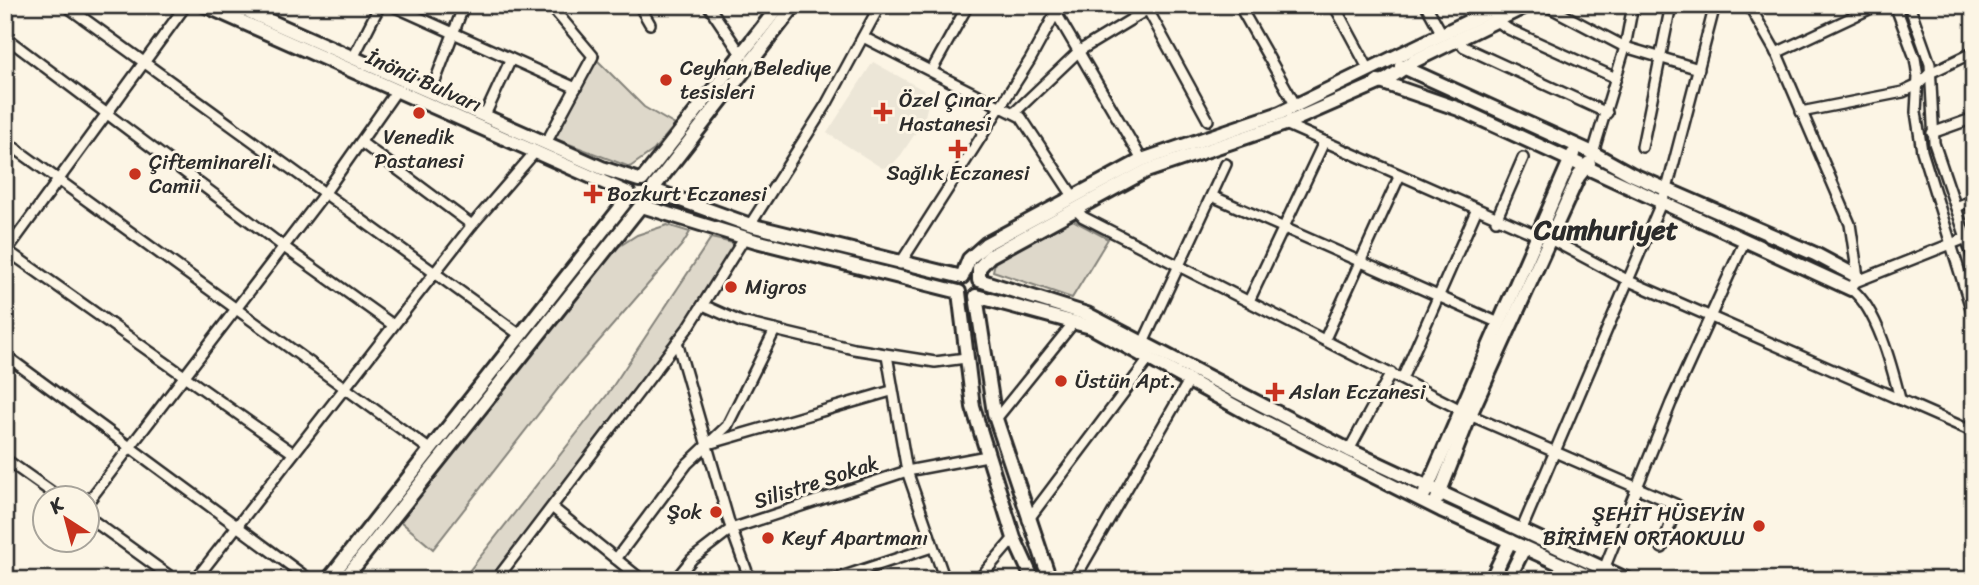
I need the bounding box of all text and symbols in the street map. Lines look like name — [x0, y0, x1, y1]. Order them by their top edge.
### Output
street label: İnönü Bulvarı — [359, 38, 488, 124]
place label: Ceyhan Belediye tesisleri — [680, 49, 831, 111]
marker: Ceyhan Belediye tesisleri — [658, 72, 674, 88]
place label: Özel Çınar Hastanesi — [899, 81, 996, 143]
marker: Özel Çınar Hastanesi — [873, 102, 893, 122]
marker: Venedik Pastanesi — [411, 105, 427, 121]
place label: Venedik Pastanesi — [374, 118, 465, 180]
marker: Sağlık Eczanesi — [950, 141, 966, 157]
place label: Çifteminareli Camii — [149, 143, 273, 205]
place label: Sağlık Eczanesi — [887, 154, 1031, 192]
marker: Çifteminareli Camii — [127, 166, 143, 182]
place label: Bozkurt Eczanesi — [607, 175, 768, 213]
marker: Bozkurt Eczanesi — [585, 186, 601, 202]
district label: Cumhuriyet — [1533, 205, 1679, 254]
place label: Migros — [745, 268, 807, 306]
marker: Migros — [723, 279, 739, 295]
place label: Üstün Apt. — [1075, 362, 1176, 400]
marker: Üstün Apt. — [1053, 373, 1069, 389]
place label: Aslan Eczanesi — [1288, 373, 1427, 411]
marker: Aslan Eczanesi — [1267, 384, 1283, 400]
street label: Silistre Sokak — [748, 444, 884, 520]
north arrow — [32, 484, 102, 554]
text: K — [41, 488, 72, 523]
place label: Şok — [667, 493, 703, 531]
place label: ŞEHİT HÜSEYİN BİRİMEN ORTAOKULU — [1543, 495, 1745, 557]
marker: Şok — [708, 504, 724, 520]
marker: ŞEHİT HÜSEYİN BİRİMEN ORTAOKULU — [1751, 518, 1767, 534]
place label: Keyf Apartmanı — [782, 519, 928, 557]
marker: Keyf Apartmanı — [760, 530, 776, 546]

